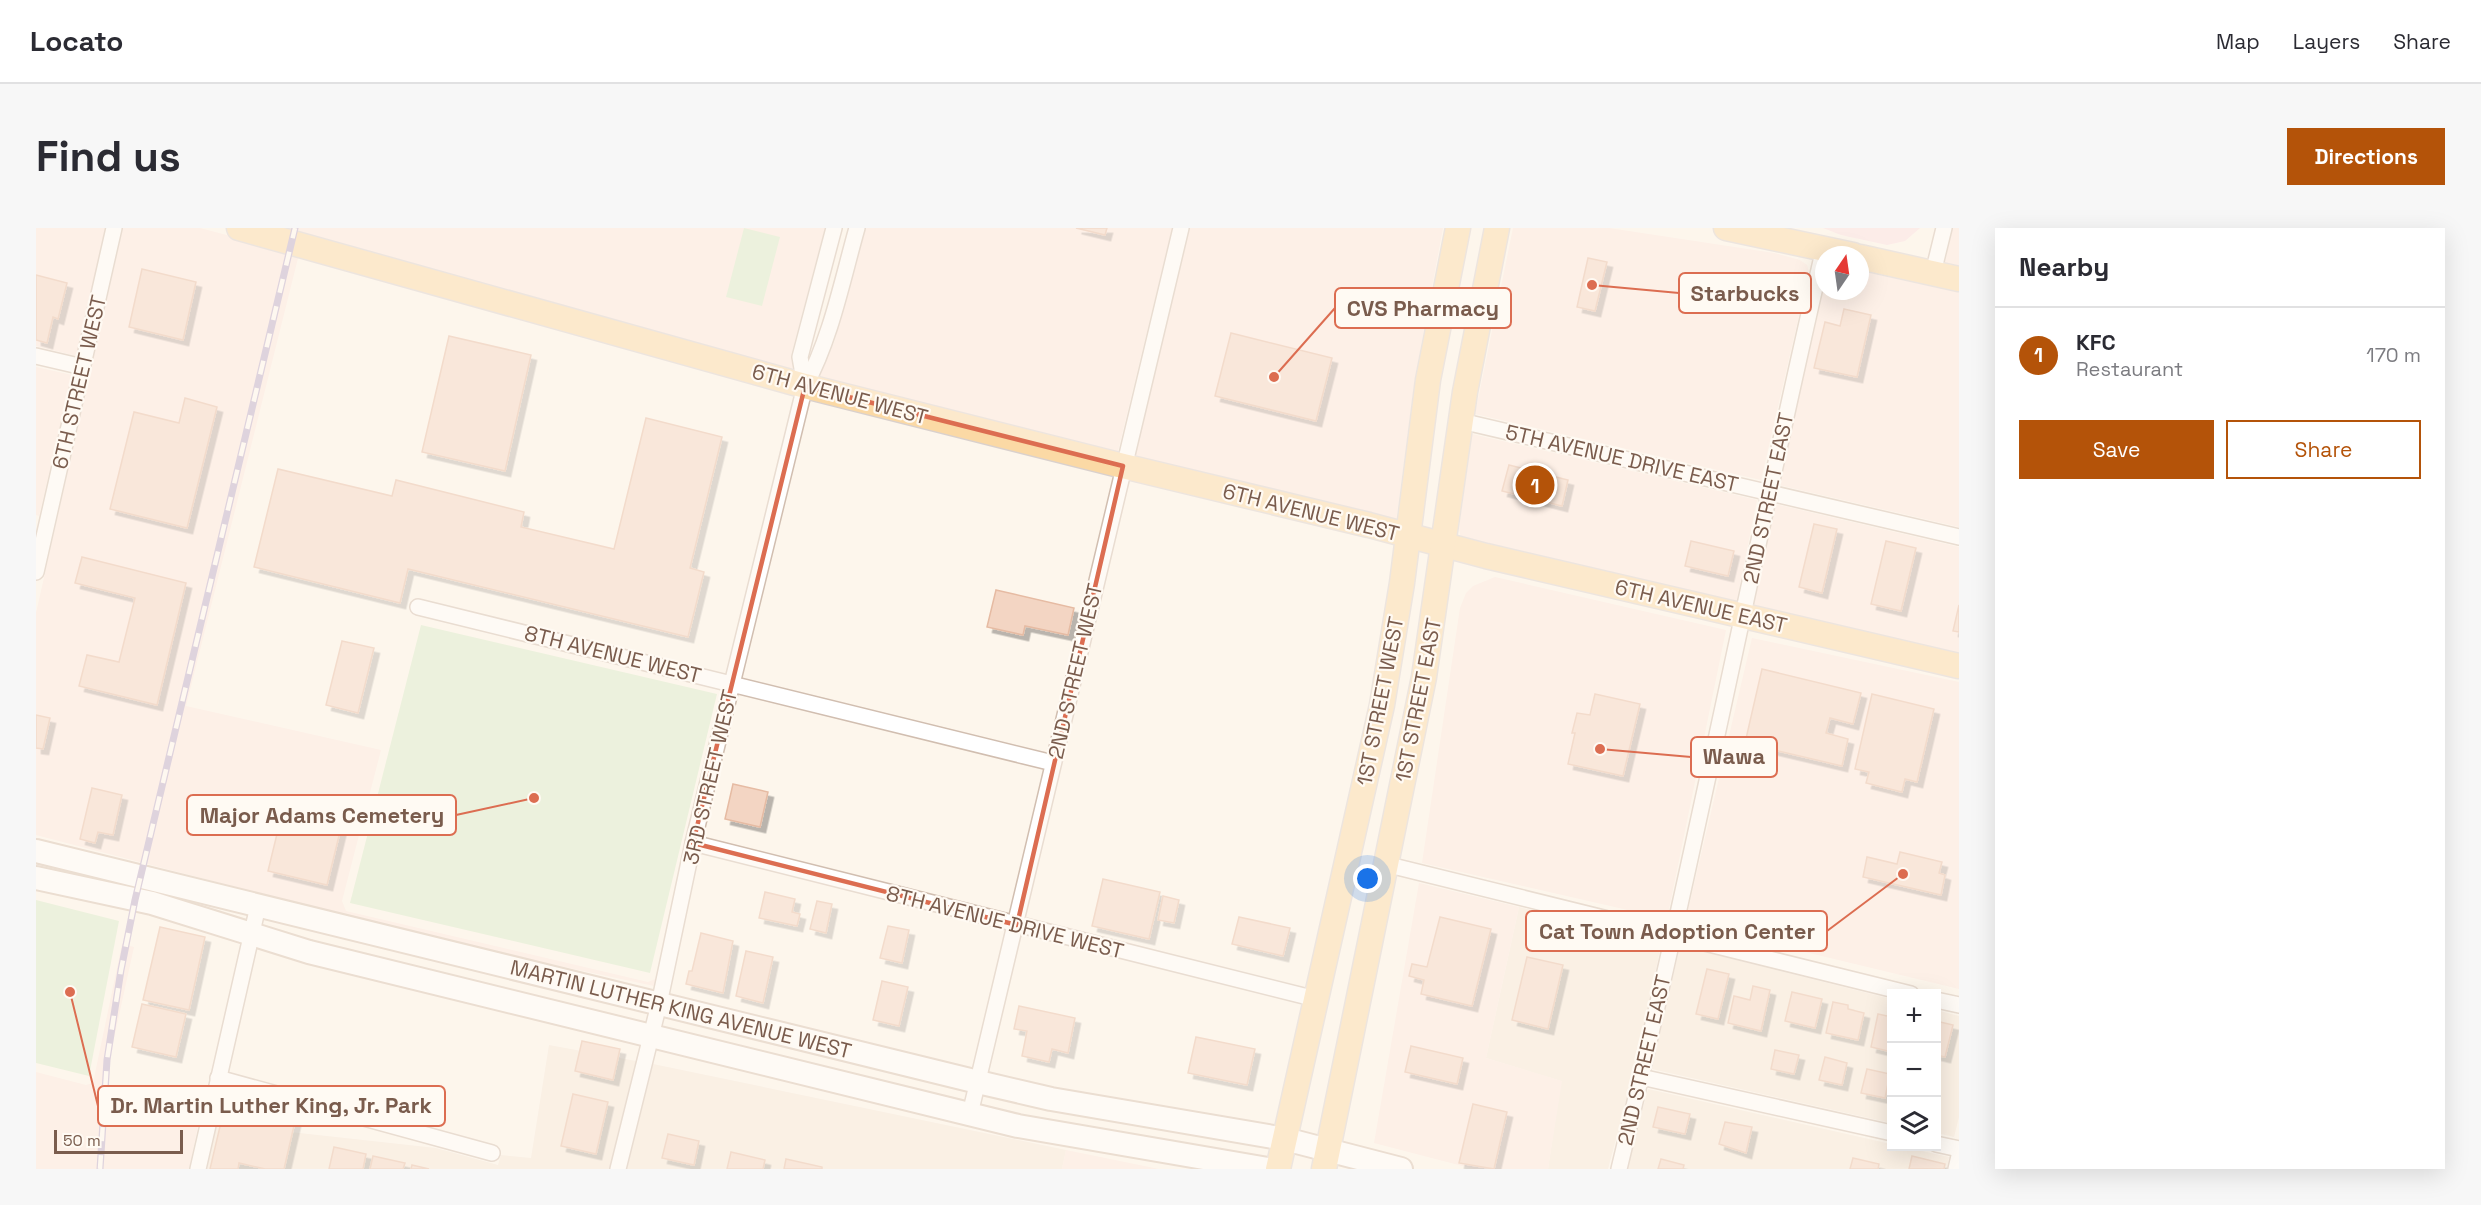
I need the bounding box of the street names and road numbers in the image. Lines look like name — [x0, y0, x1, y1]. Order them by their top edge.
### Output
street label: 6TH STREET WEST — [46, 292, 112, 472]
street label: 6TH AVENUE WEST — [749, 358, 931, 430]
street label: 2ND STREET EAST — [1737, 410, 1799, 586]
street label: 5TH AVENUE DRIVE EAST — [1503, 418, 1741, 498]
street label: 6TH AVENUE WEST — [1220, 477, 1402, 547]
street label: 6TH AVENUE EAST — [1612, 573, 1790, 639]
street label: 2ND STREET WEST — [1042, 581, 1108, 761]
street label: 1ST STREET WEST — [1350, 614, 1410, 788]
street label: 1ST STREET EAST — [1389, 616, 1447, 784]
street label: 8TH AVENUE WEST — [522, 619, 704, 689]
street label: 3RD STREET WEST — [677, 687, 743, 867]
street label: 8TH AVENUE DRIVE WEST — [884, 879, 1126, 965]
street label: MARTIN LUTHER KING AVENUE WEST — [508, 953, 854, 1065]
street label: 2ND STREET EAST — [1611, 972, 1677, 1148]

